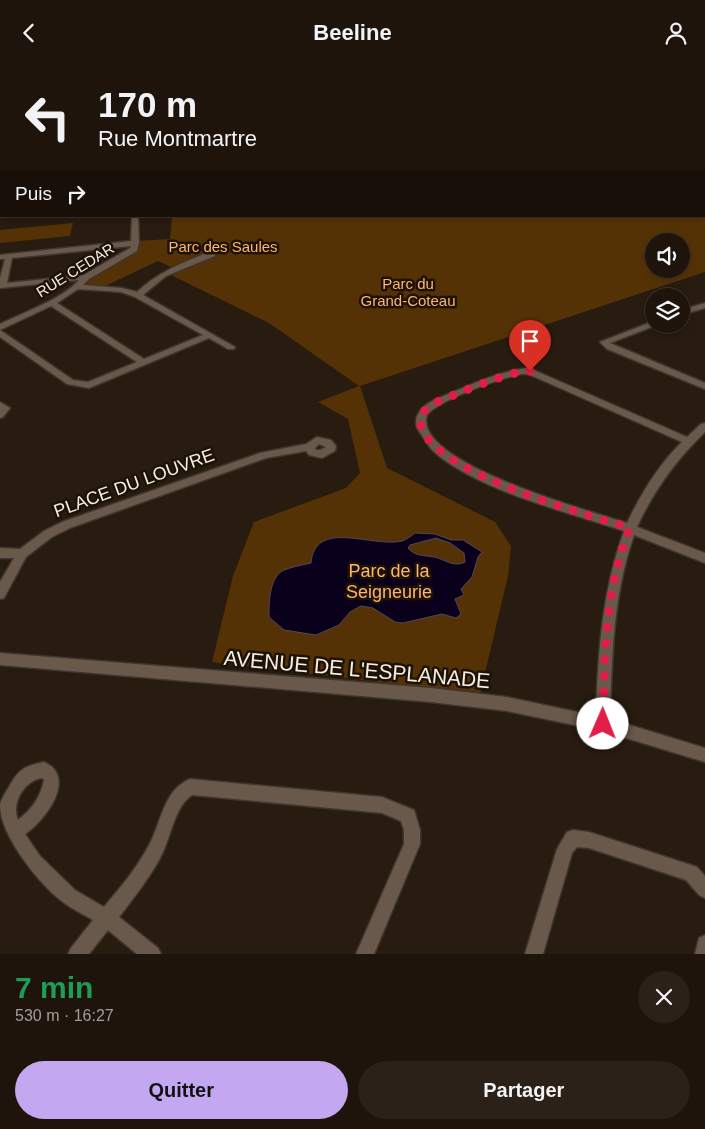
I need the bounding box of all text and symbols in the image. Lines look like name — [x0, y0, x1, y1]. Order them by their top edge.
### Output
icon: back — [15, 19, 43, 47]
icon: person — [662, 19, 690, 47]
text: Beeline — [313, 20, 392, 45]
icon: left — [15, 85, 80, 150]
text: 170 m — [98, 85, 197, 124]
text: Rue Montmartre — [98, 126, 257, 151]
icon: right — [62, 180, 90, 208]
text: Puis — [15, 183, 52, 204]
map controls — [645, 233, 690, 333]
button: sound — [645, 233, 690, 278]
park label: Parc des Saules — [168, 238, 278, 255]
street label: RUE CEDAR — [33, 239, 117, 301]
park label: Parc du Grand-Coteau — [360, 275, 456, 309]
button: layers — [645, 288, 690, 333]
pin — [509, 320, 551, 371]
icon: arrive — [516, 327, 544, 355]
street label: PLACE DU LOUVRE — [51, 445, 217, 521]
park label: Parc de la Seigneurie — [346, 561, 432, 602]
street label: AVENUE DE L'ESPLANADE — [223, 646, 491, 692]
position arrow — [576, 697, 628, 749]
text: 7 min — [15, 971, 93, 1004]
button: close — [638, 971, 690, 1023]
text: 530 m · 16:27 — [15, 1007, 114, 1024]
button: Quitter — [15, 1061, 348, 1119]
button: Partager — [358, 1061, 690, 1119]

